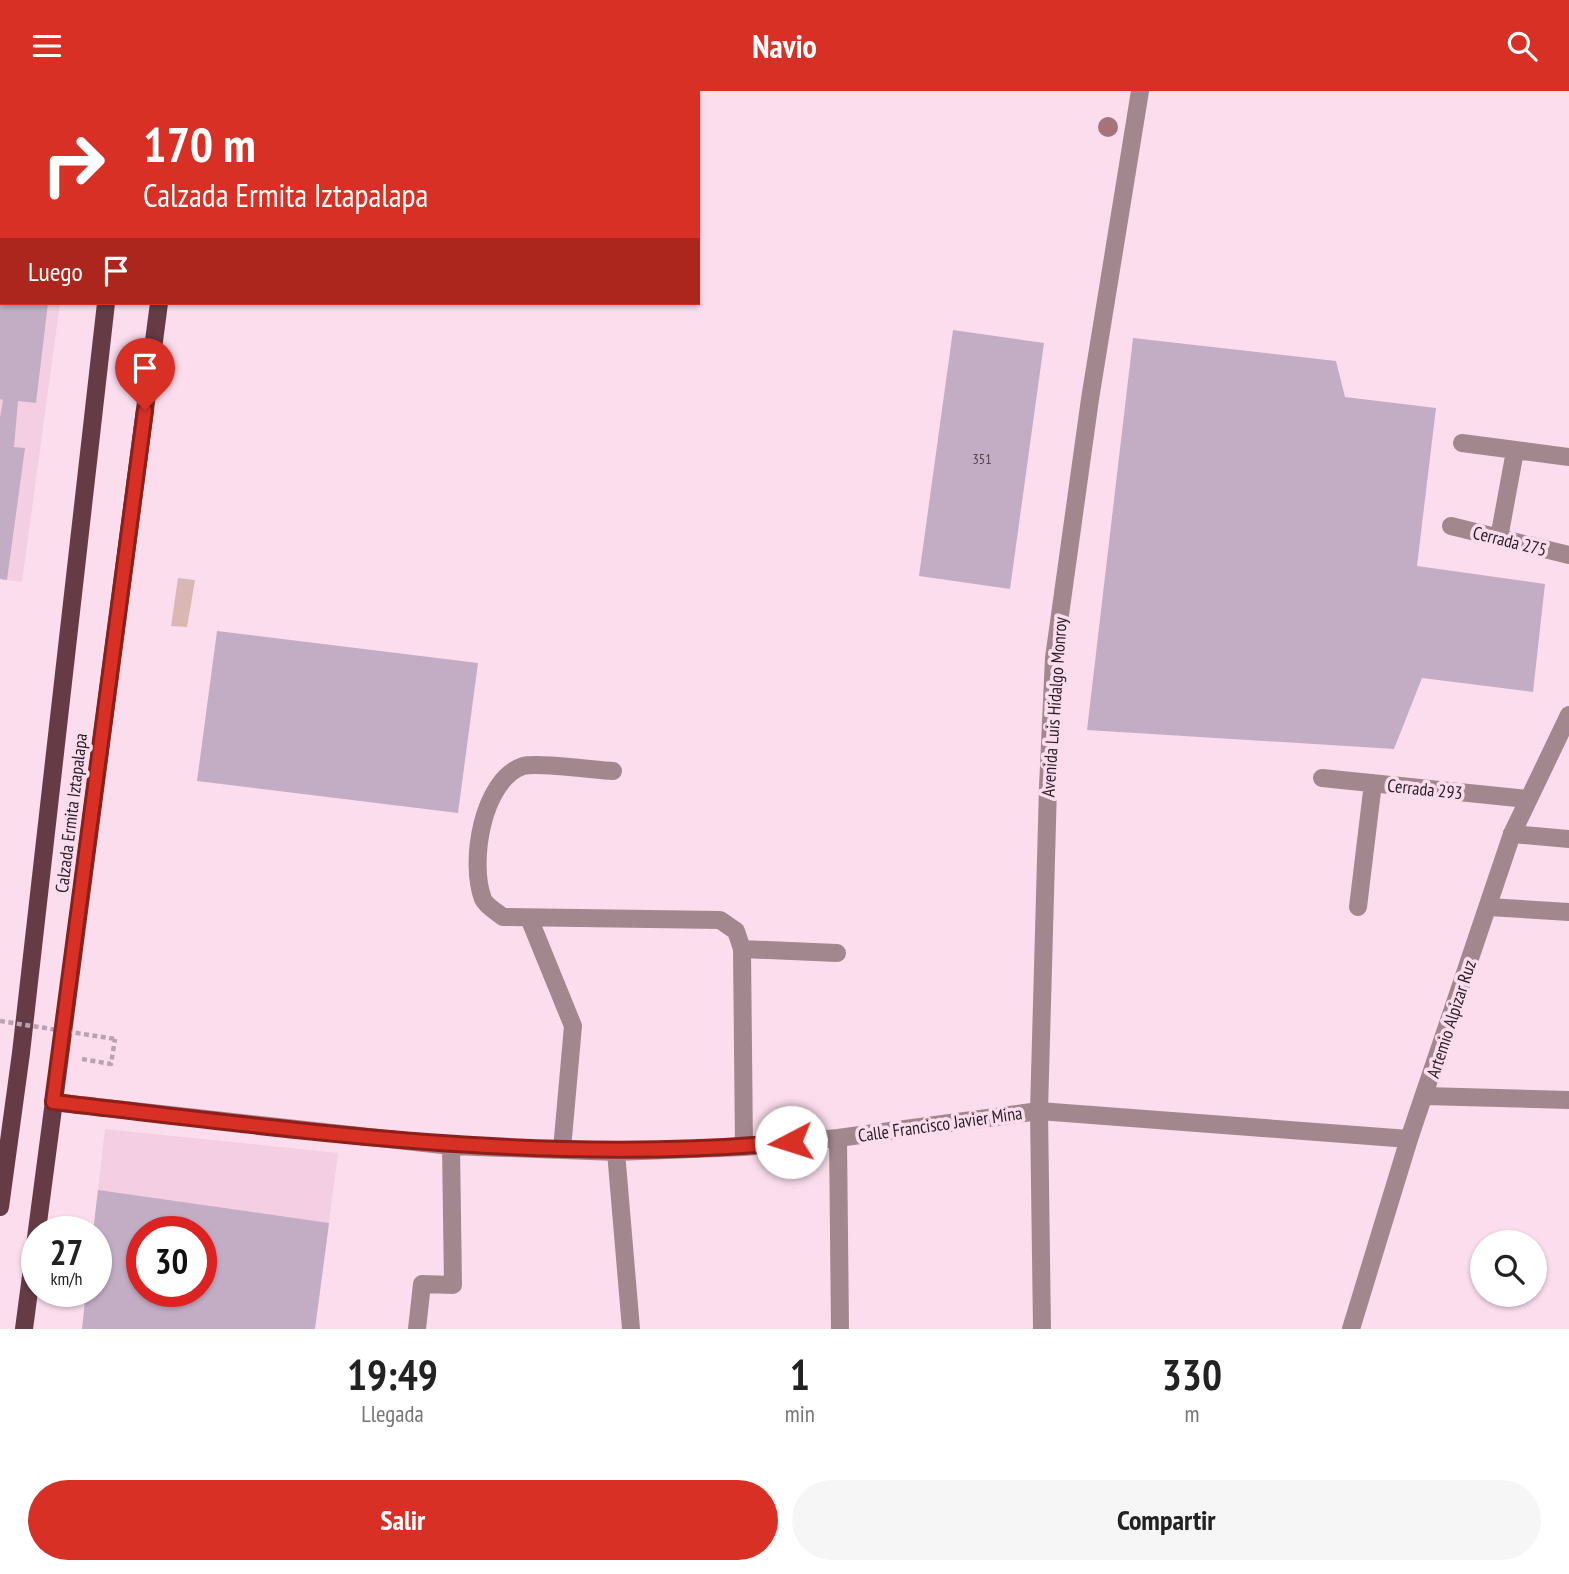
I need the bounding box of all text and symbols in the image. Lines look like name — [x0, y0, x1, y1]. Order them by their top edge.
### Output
text: Navio — [752, 25, 817, 67]
icon: menu — [28, 27, 66, 65]
icon: search — [1503, 27, 1541, 65]
text: 170 m — [143, 112, 256, 176]
icon: right — [28, 119, 119, 210]
text: Calzada Ermita Iztapalapa — [143, 174, 428, 216]
icon: arrive — [97, 252, 135, 290]
text: Luego — [28, 255, 83, 288]
pin — [115, 338, 175, 410]
icon: arrive — [126, 349, 164, 387]
house number: 351 — [973, 450, 991, 468]
street label: Cerrada 275 — [1471, 521, 1549, 561]
street label: Avenida Luis Hidalgo Monroy — [1036, 616, 1072, 798]
street label: Calzada Ermita Iztapalapa — [50, 732, 92, 894]
street label: Cerrada 293 — [1386, 774, 1464, 804]
street label: Artemio Alpizar Ruz — [1421, 957, 1481, 1081]
street label: Calle Francisco Javier Mina — [856, 1101, 1024, 1147]
position arrow — [754, 1105, 828, 1179]
speed limit sign: 30 — [126, 1216, 217, 1307]
text: 27 — [50, 1229, 83, 1275]
map controls — [1470, 1230, 1547, 1307]
button: search — [1470, 1230, 1547, 1307]
text: km/h — [51, 1267, 82, 1290]
text: 19:49 — [347, 1347, 438, 1402]
text: 1 — [790, 1347, 810, 1402]
text: 330 — [1162, 1347, 1222, 1402]
text: Llegada — [361, 1399, 424, 1428]
text: min — [785, 1399, 815, 1428]
text: m — [1184, 1399, 1199, 1428]
button: Salir — [28, 1480, 778, 1560]
button: Compartir — [792, 1480, 1541, 1560]

